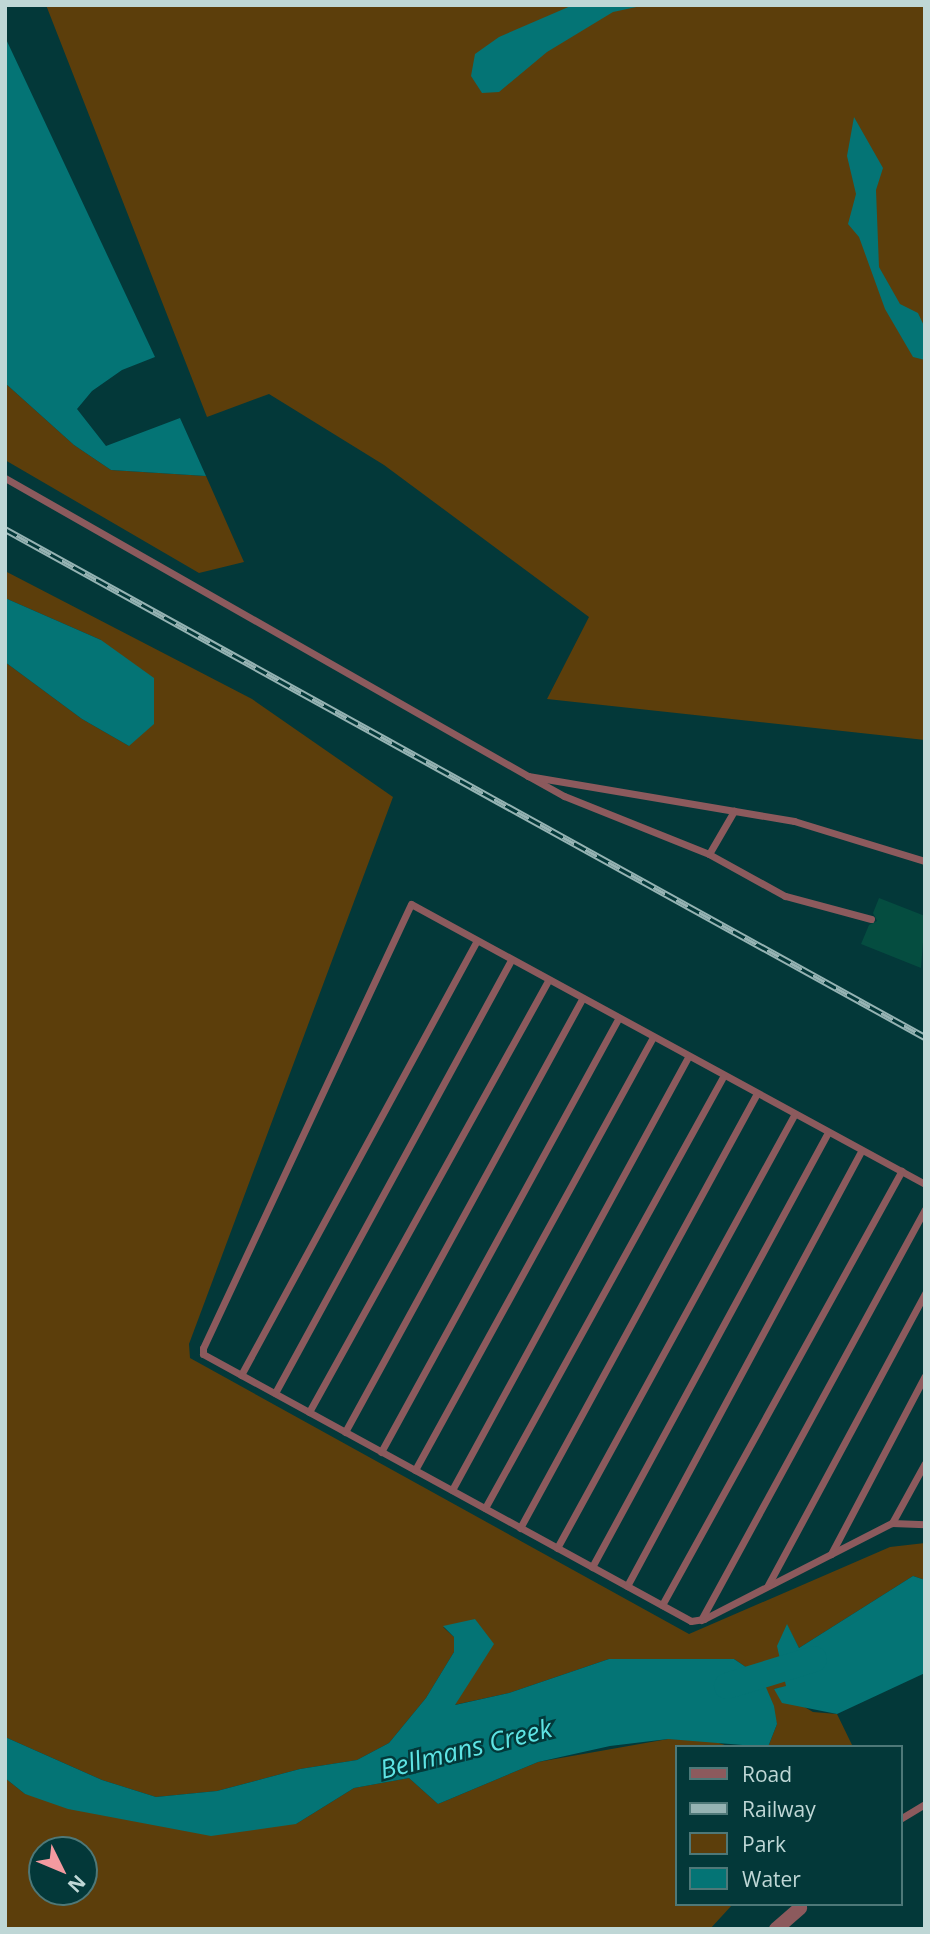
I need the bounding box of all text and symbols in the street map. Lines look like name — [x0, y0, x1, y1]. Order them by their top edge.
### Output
water label: Bellmans Creek — [377, 1713, 555, 1785]
legend — [674, 1745, 902, 1906]
text: Road — [742, 1760, 792, 1788]
text: Railway — [742, 1795, 816, 1823]
text: Park — [742, 1830, 786, 1858]
north arrow — [28, 1836, 98, 1906]
text: Water — [742, 1865, 801, 1893]
text: N — [62, 1869, 92, 1898]

